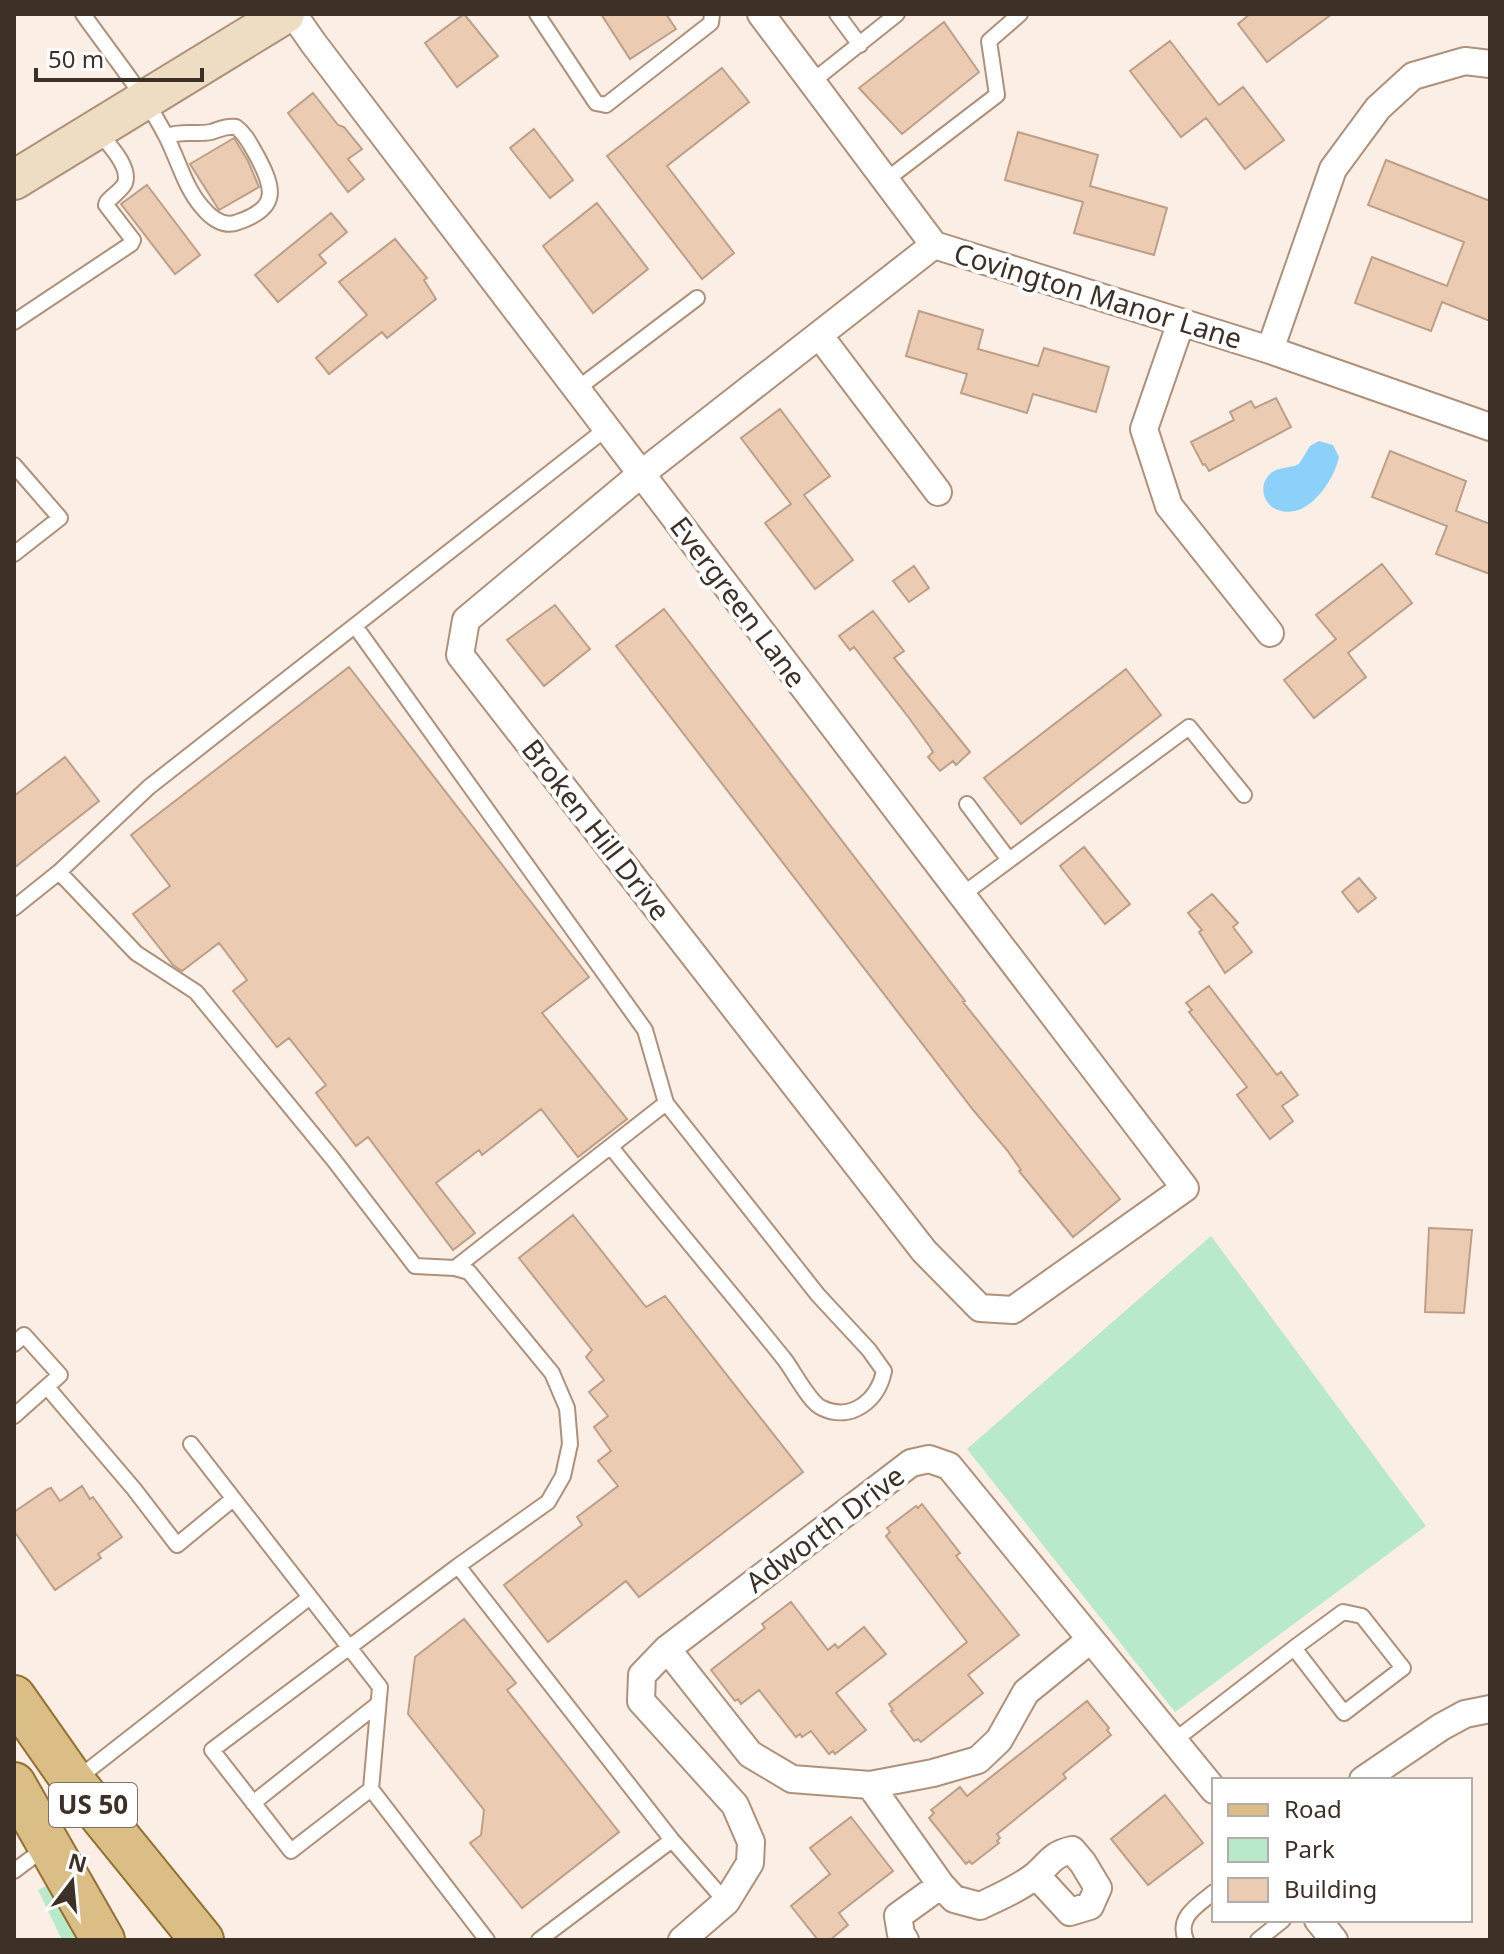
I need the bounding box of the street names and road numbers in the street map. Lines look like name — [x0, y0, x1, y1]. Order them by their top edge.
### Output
street label: Covington Manor Lane — [950, 233, 1247, 357]
street label: Evergreen Lane — [662, 508, 816, 695]
street label: Broken Hill Drive — [514, 731, 680, 928]
street label: Adworth Drive — [737, 1456, 912, 1600]
road number: US 50 — [49, 1783, 137, 1827]

